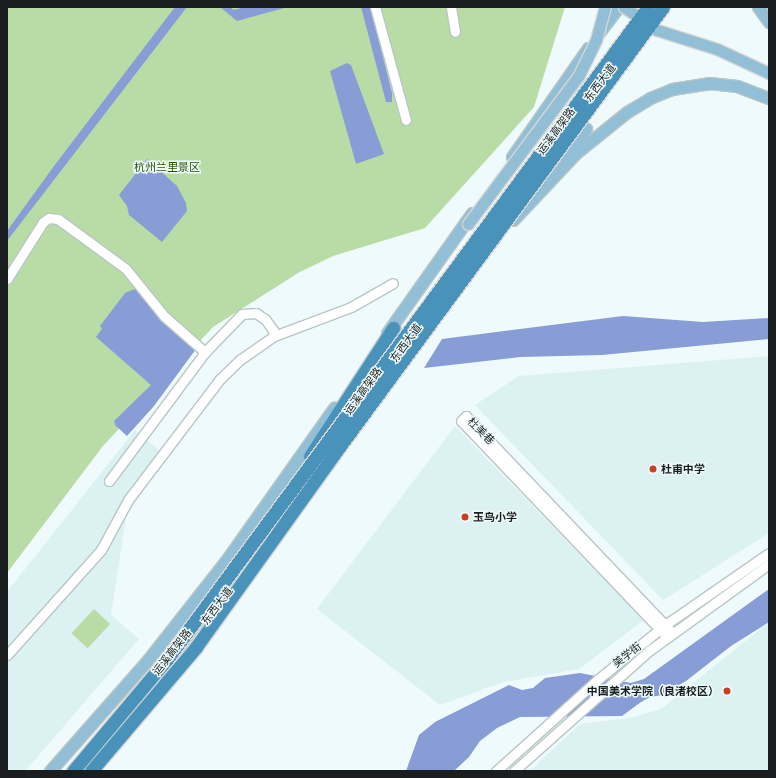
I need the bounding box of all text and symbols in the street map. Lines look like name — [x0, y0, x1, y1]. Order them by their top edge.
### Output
street label: 东西大道 — [581, 61, 619, 105]
street label: 运溪高架路 — [534, 105, 578, 157]
park label: 杭州兰里景区 — [134, 160, 200, 174]
street label: 东西大道 — [388, 321, 424, 365]
street label: 运溪高架路 — [341, 365, 385, 417]
street label: 杜美巷 — [465, 415, 497, 447]
place label: 杜甫中学 — [661, 462, 705, 476]
marker: 杜甫中学 — [648, 464, 658, 474]
place label: 玉鸟小学 — [473, 510, 517, 524]
marker: 玉鸟小学 — [460, 512, 470, 522]
street label: 东西大道 — [198, 584, 236, 628]
street label: 运溪高架路 — [150, 626, 194, 678]
street label: 美学街 — [610, 640, 644, 670]
place label: 中国美术学院（良渚校区） — [587, 684, 719, 698]
marker: 中国美术学院（良渚校区） — [722, 686, 732, 696]

